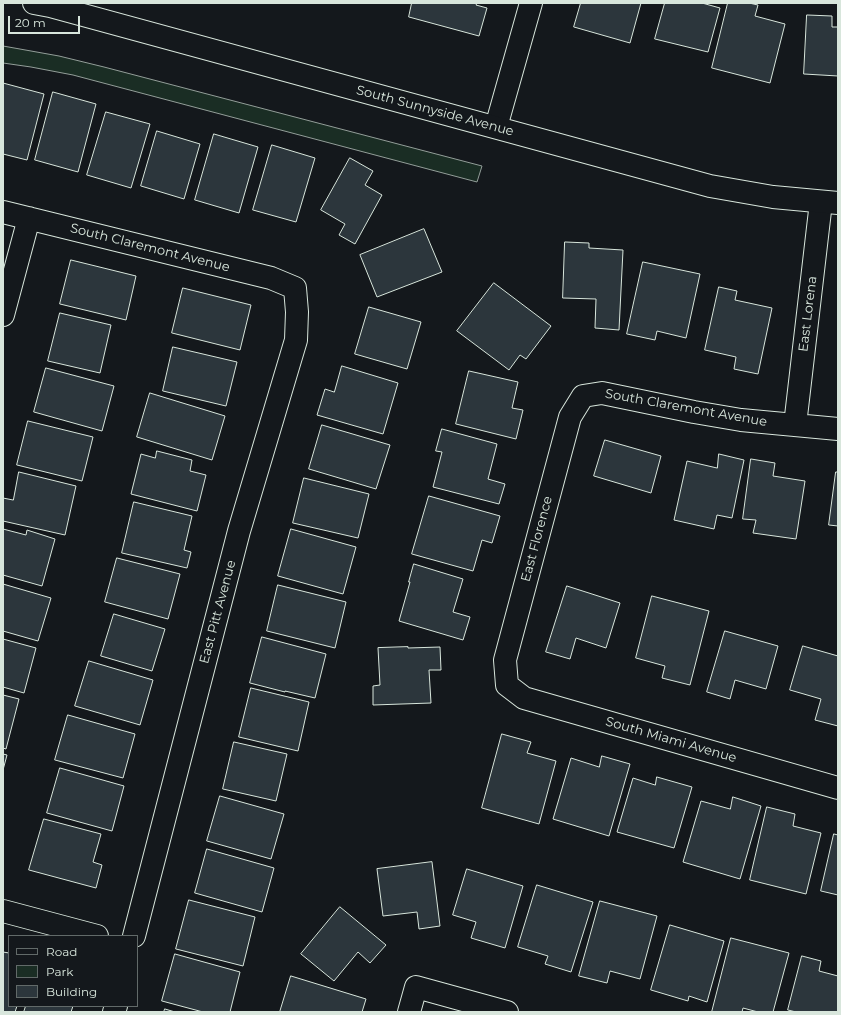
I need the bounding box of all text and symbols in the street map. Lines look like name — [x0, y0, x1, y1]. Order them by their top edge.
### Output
scale bar — [10, 8, 82, 34]
text: 20 m — [15, 15, 46, 30]
street label: South Sunnyside Avenue — [355, 82, 515, 140]
street label: South Claremont Avenue — [68, 221, 232, 275]
street label: East Lorena — [796, 275, 820, 353]
street label: South Claremont Avenue — [604, 386, 768, 430]
street label: East Florence — [518, 495, 556, 583]
street label: East Pitt Avenue — [197, 558, 239, 666]
street label: South Miami Avenue — [604, 714, 738, 766]
legend — [8, 935, 138, 1007]
text: Road — [46, 944, 77, 959]
text: Park — [46, 964, 73, 979]
text: Building — [46, 984, 97, 999]

